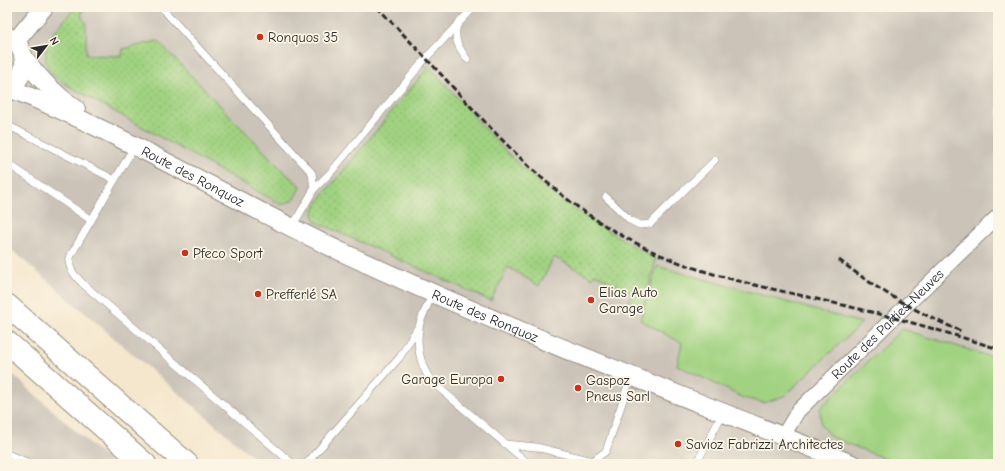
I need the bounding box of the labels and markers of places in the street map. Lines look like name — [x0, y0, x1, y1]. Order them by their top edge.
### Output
place label: Ronquos 35 — [268, 29, 338, 46]
marker: Ronquos 35 — [255, 32, 265, 42]
place label: Pfeco Sport — [193, 245, 263, 262]
marker: Pfeco Sport — [180, 248, 190, 258]
place label: Elias Auto Garage — [599, 284, 658, 317]
place label: Prefferlé SA — [266, 286, 337, 303]
marker: Prefferlé SA — [253, 289, 263, 299]
marker: Elias Auto Garage — [586, 295, 596, 305]
place label: Garage Europa — [401, 371, 493, 388]
place label: Gaspoz Pneus Sarl — [586, 372, 650, 405]
marker: Garage Europa — [496, 374, 506, 384]
marker: Gaspoz Pneus Sarl — [573, 383, 583, 393]
place label: Savioz Fabrizzi Architectes — [686, 436, 843, 453]
marker: Savioz Fabrizzi Architectes — [673, 439, 683, 449]

